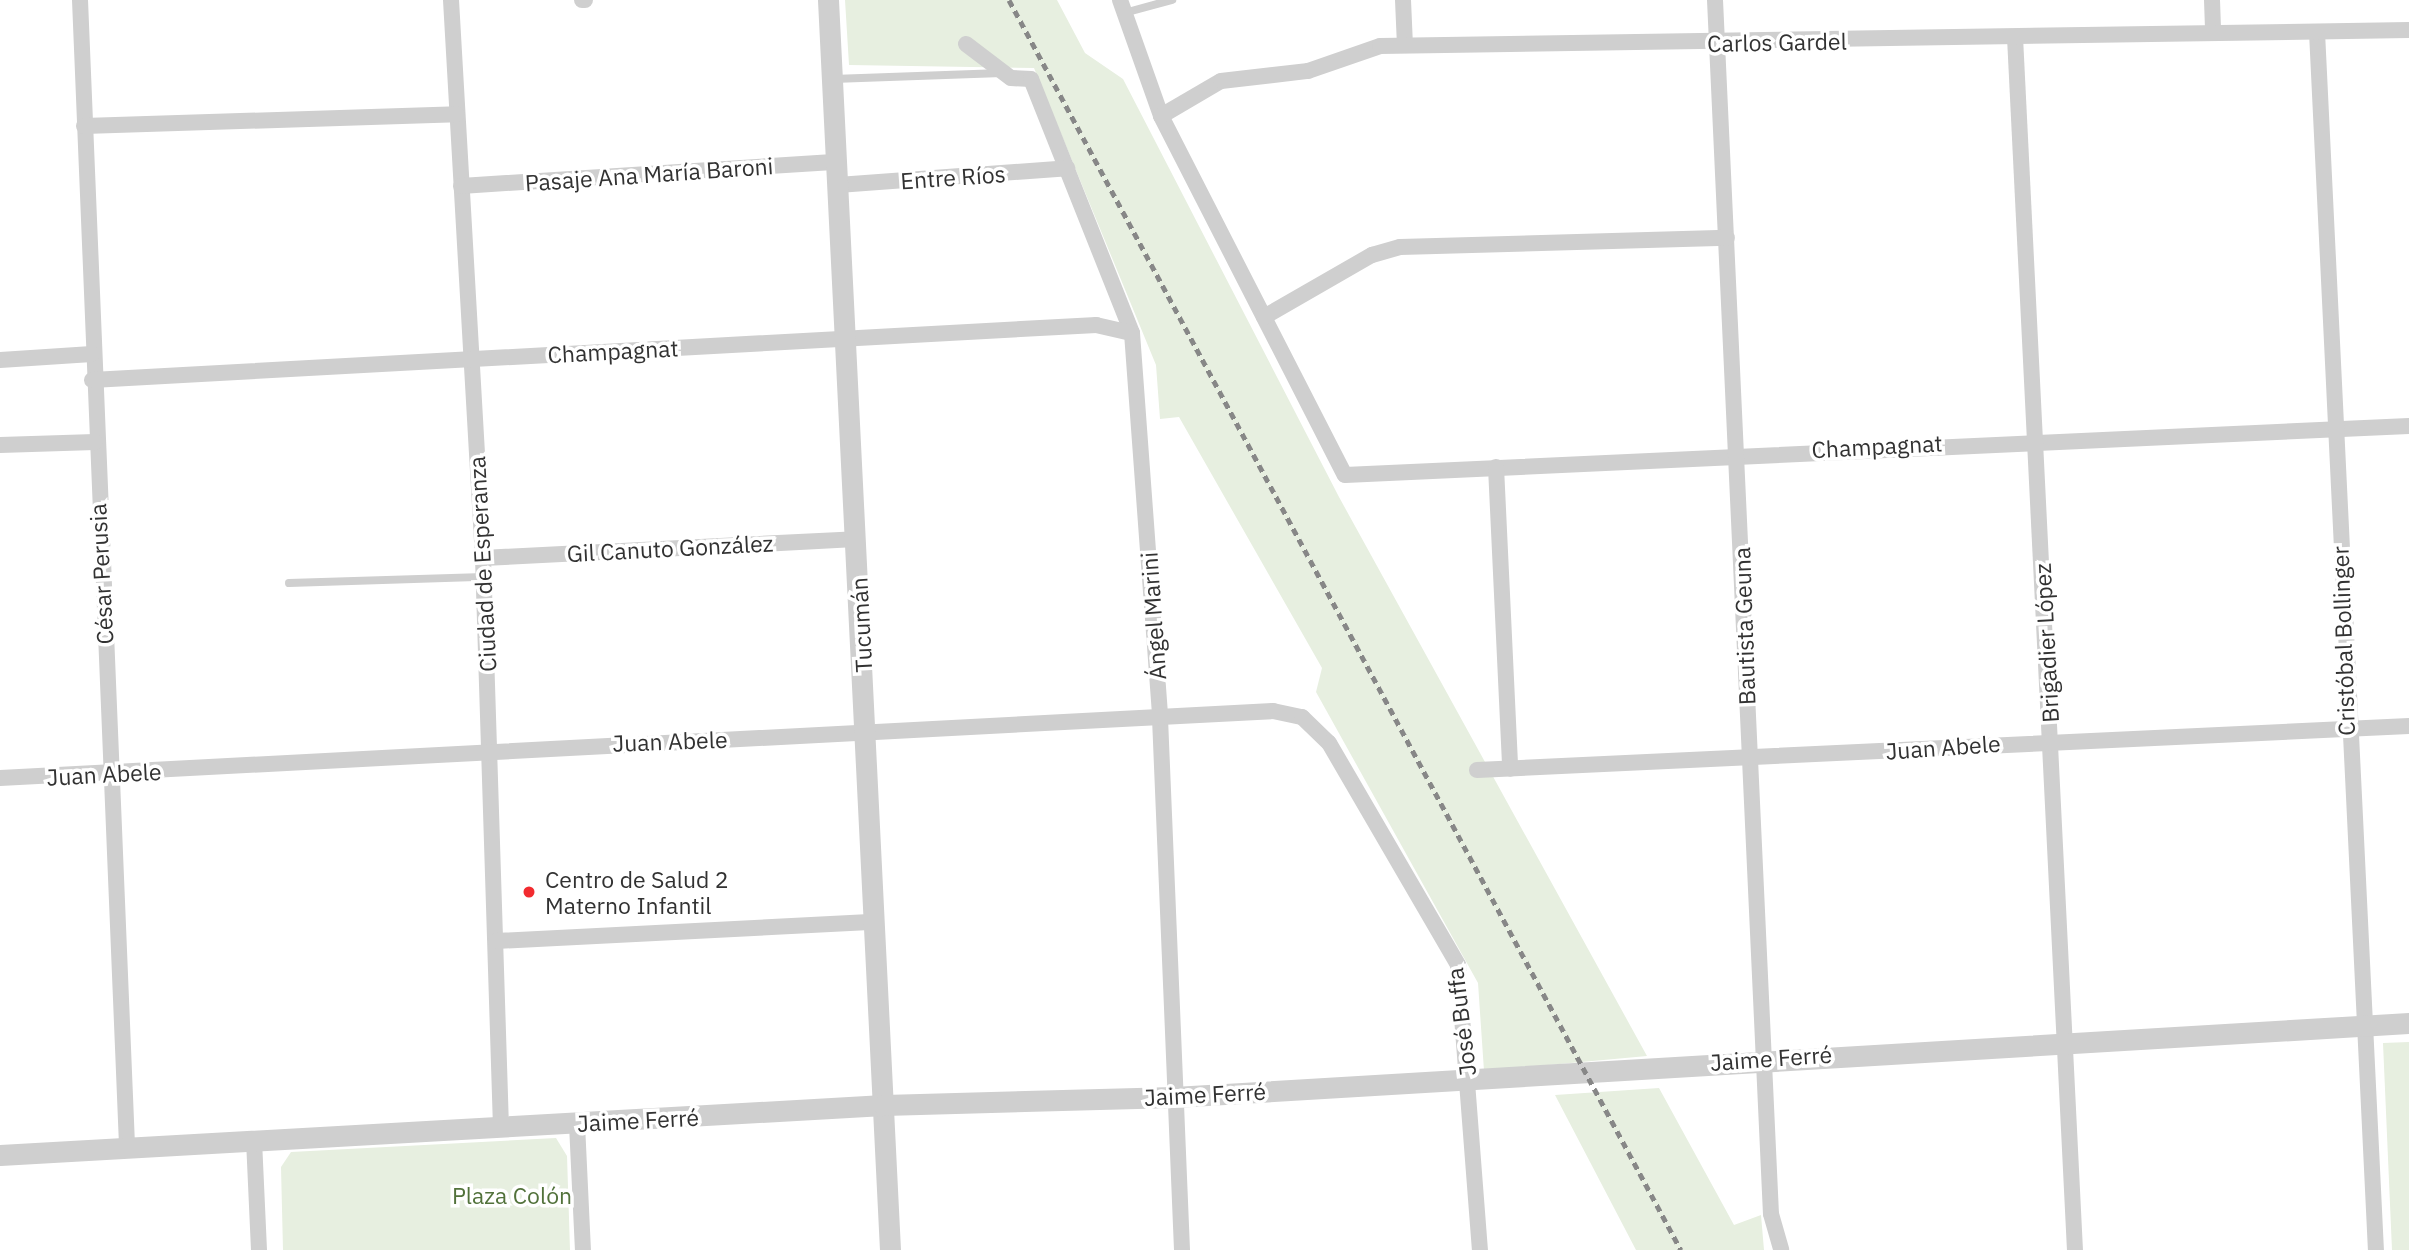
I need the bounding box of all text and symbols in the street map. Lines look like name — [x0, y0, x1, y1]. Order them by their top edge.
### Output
street label: Carlos Gardel — [1707, 27, 1847, 57]
street label: Pasaje Ana María Baroni — [524, 152, 774, 196]
street label: Entre Ríos — [899, 160, 1007, 194]
street label: Champagnat — [547, 334, 679, 368]
street label: Champagnat — [1811, 429, 1943, 463]
street label: Ciudad de Esperanza — [463, 455, 501, 673]
street label: César Perusia — [84, 503, 118, 645]
street label: Gil Canuto González — [566, 529, 774, 567]
street label: Cristóbal Bollinger — [2326, 546, 2360, 736]
street label: Bautista Geuna — [1727, 547, 1761, 705]
street label: Ángel Marini — [1135, 551, 1171, 681]
street label: Brigadier López — [2028, 562, 2064, 724]
street label: Tucumán — [845, 577, 877, 673]
street label: Juan Abele — [612, 725, 728, 757]
street label: Juan Abele — [1885, 729, 2001, 765]
street label: Juan Abele — [46, 757, 162, 791]
place label: Centro de Salud 2 Materno Infantil — [545, 865, 729, 919]
marker: Centro de Salud 2 Materno Infantil — [519, 882, 539, 902]
street label: José Buffa — [1441, 966, 1481, 1078]
street label: Jaime Ferré — [1709, 1040, 1833, 1076]
street label: Jaime Ferré — [1143, 1077, 1267, 1111]
street label: Jaime Ferré — [576, 1103, 700, 1137]
park label: Plaza Colón — [452, 1181, 572, 1209]

